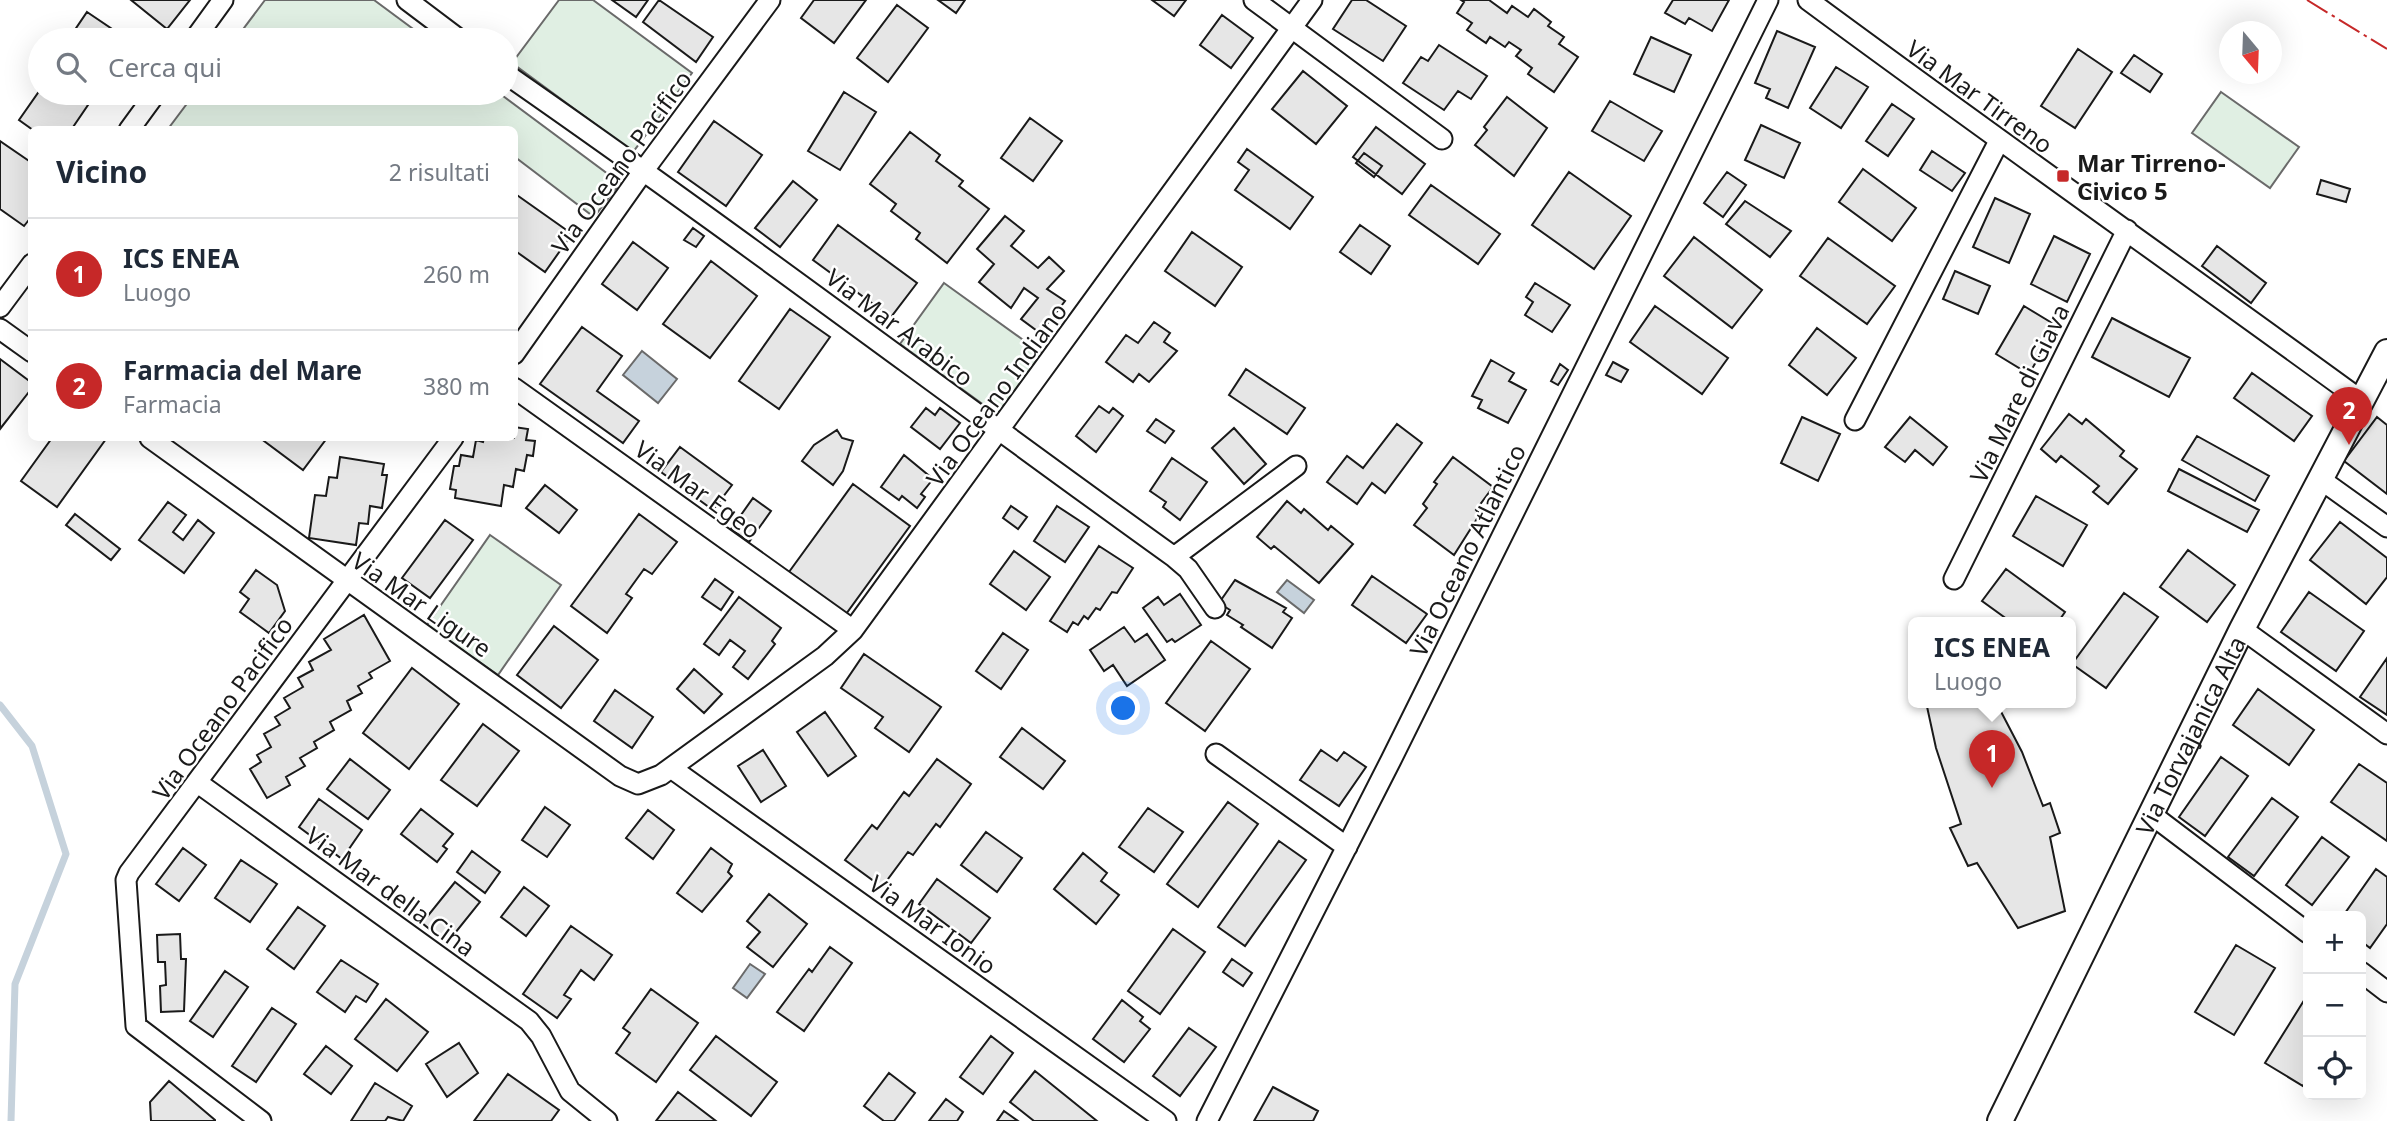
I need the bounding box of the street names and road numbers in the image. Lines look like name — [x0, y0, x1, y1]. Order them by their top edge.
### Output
street label: Via Mar Tirreno — [1900, 32, 2060, 160]
street label: Via Oceano Pacifico — [543, 64, 699, 260]
street label: Via Mar Arabico — [819, 261, 981, 393]
street label: Via Oceano Indiano — [918, 295, 1074, 493]
street label: Via Mare di Giava — [1961, 298, 2077, 488]
street label: Via Mar Egeo — [628, 432, 768, 546]
street label: Via Oceano Atlantico — [1401, 438, 1533, 662]
street label: Via Mar Ligure — [346, 544, 498, 664]
street label: Via Oceano Pacifico — [144, 610, 300, 806]
street label: Via Torvajanica Alta — [2127, 630, 2253, 840]
street label: Via Mar della Cina — [300, 818, 482, 964]
street label: Via Mar Ionio — [863, 867, 1003, 981]

